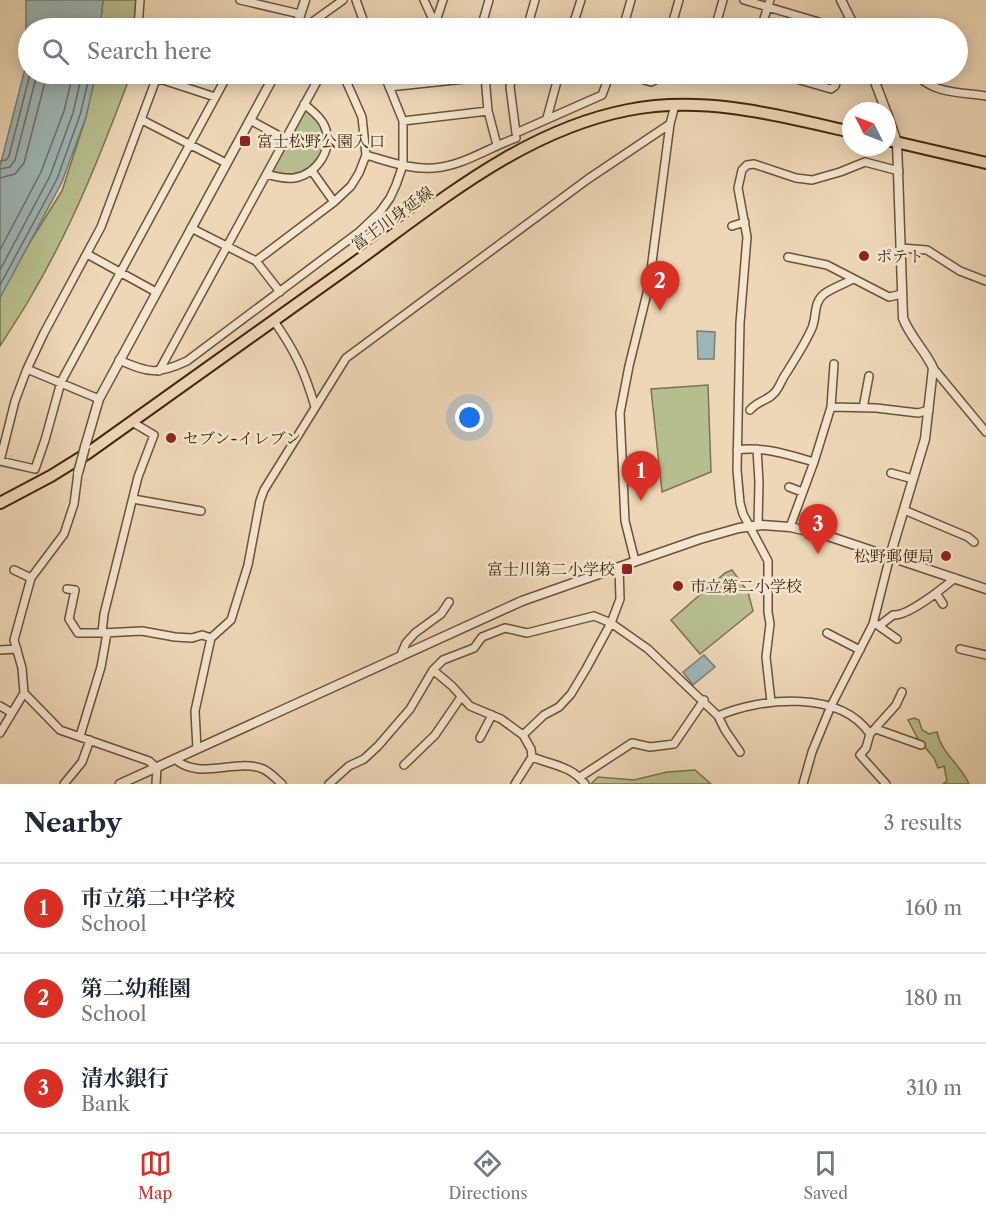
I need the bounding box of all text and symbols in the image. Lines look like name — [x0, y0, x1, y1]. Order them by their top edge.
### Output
search box — [18, 18, 968, 84]
icon: search — [39, 35, 72, 68]
text: Search here — [87, 38, 212, 65]
north arrow — [842, 102, 896, 156]
place label: 富士松野公園入口 — [257, 131, 385, 151]
marker: 富士松野公園入口 — [238, 134, 252, 148]
street label: 富士川身延線 — [347, 182, 437, 254]
place label: ポテト — [876, 246, 924, 266]
marker: ポテト — [857, 249, 871, 263]
pin: 2 — [640, 262, 680, 311]
your location — [455, 403, 484, 432]
place label: セブン-イレブン — [183, 428, 301, 448]
marker: セブン-イレブン — [164, 431, 178, 445]
pin: 1 — [622, 452, 660, 501]
pin: 3 — [798, 504, 838, 554]
place label: 松野郵便局 — [854, 546, 934, 566]
marker: 松野郵便局 — [939, 549, 953, 563]
place label: 富士川第二小学校 — [487, 559, 615, 579]
marker: 富士川第二小学校 — [620, 562, 634, 576]
place label: 市立第二小学校 — [690, 576, 802, 596]
marker: 市立第二小学校 — [671, 579, 685, 593]
text: Nearby — [24, 807, 122, 839]
text: 3 results — [884, 811, 962, 835]
text: 市立第二中学校 — [81, 885, 235, 912]
text: 1 — [39, 896, 48, 920]
text: 160 m — [905, 896, 962, 920]
text: School — [81, 912, 146, 936]
text: 第二幼稚園 — [81, 975, 191, 1002]
text: 2 — [38, 986, 49, 1010]
text: 180 m — [905, 986, 962, 1010]
text: School — [81, 1002, 146, 1026]
text: 清水銀行 — [81, 1065, 169, 1092]
text: 3 — [38, 1076, 49, 1100]
text: 310 m — [906, 1076, 962, 1100]
text: Bank — [81, 1092, 130, 1116]
tab: Map — [138, 1147, 172, 1203]
tab: Directions — [448, 1147, 527, 1203]
tab: Saved — [804, 1147, 848, 1203]

